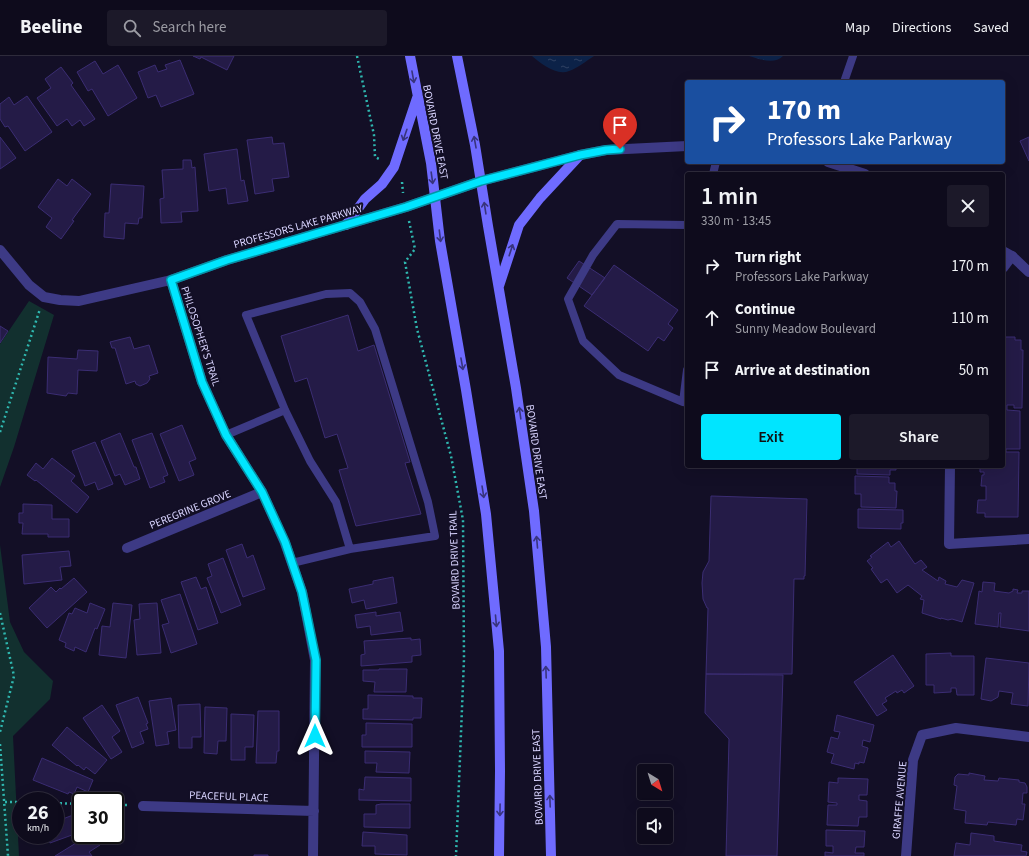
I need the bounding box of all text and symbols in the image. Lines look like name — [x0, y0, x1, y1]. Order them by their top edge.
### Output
search box — [107, 10, 387, 46]
text: Beeline — [20, 14, 83, 41]
icon: search — [121, 17, 143, 39]
text: Search here — [153, 17, 227, 38]
text: Map — [845, 18, 870, 38]
text: Directions — [892, 18, 951, 38]
text: Saved — [973, 18, 1009, 38]
one-way arrow — [410, 70, 418, 83]
street label: BOVAIRD DRIVE EAST — [419, 83, 452, 181]
text: 170 m — [767, 90, 841, 130]
icon: right — [701, 96, 753, 148]
pin — [603, 108, 637, 149]
icon: arrive — [609, 114, 631, 136]
text: Professors Lake Parkway — [767, 127, 952, 152]
one-way arrow — [400, 129, 408, 141]
one-way arrow — [471, 136, 479, 149]
one-way arrow — [429, 171, 436, 184]
text: 1 min — [701, 179, 758, 214]
button: close — [947, 185, 989, 227]
street label: PROFESSORS LAKE PARKWAY — [232, 201, 365, 252]
one-way arrow — [481, 202, 489, 215]
text: 330 m · 13:45 — [701, 212, 771, 230]
one-way arrow — [436, 229, 444, 242]
one-way arrow — [508, 244, 515, 257]
text: Turn right — [735, 247, 801, 268]
icon: right — [701, 255, 723, 277]
text: 170 m — [951, 256, 989, 277]
text: Professors Lake Parkway — [735, 268, 869, 286]
street label: PHILOSOPHER'S TRAIL — [177, 284, 224, 389]
text: Continue — [735, 299, 795, 320]
icon: ahead — [701, 307, 723, 329]
text: 110 m — [951, 308, 989, 329]
text: Sunny Meadow Boulevard — [735, 320, 876, 338]
one-way arrow — [458, 357, 466, 370]
icon: arrive — [701, 359, 723, 381]
text: Arrive at destination — [735, 360, 870, 381]
text: 50 m — [959, 360, 989, 381]
street label: BOVAIRD DRIVE EAST — [522, 403, 551, 501]
one-way arrow — [516, 407, 524, 420]
button: Exit — [701, 414, 841, 460]
button: Share — [849, 414, 989, 460]
one-way arrow — [479, 485, 487, 498]
street label: PEREGRINE GROVE — [147, 486, 233, 533]
street label: BOVAIRD DRIVE TRAIL — [445, 510, 464, 610]
one-way arrow — [533, 536, 540, 549]
one-way arrow — [492, 614, 499, 627]
one-way arrow — [543, 666, 550, 679]
position arrow — [294, 715, 336, 757]
street label: BOVAIRD DRIVE EAST — [528, 729, 547, 825]
street label: GIRAFFE AVENUE — [889, 760, 910, 840]
north arrow — [637, 764, 673, 800]
map controls — [637, 764, 673, 844]
street label: PEACEFUL PLACE — [189, 788, 269, 805]
speed limit sign: 30 — [72, 792, 124, 844]
one-way arrow — [546, 795, 554, 808]
text: 26 — [27, 799, 49, 827]
one-way arrow — [496, 803, 504, 816]
button: sound — [637, 808, 673, 844]
text: km/h — [27, 821, 49, 835]

